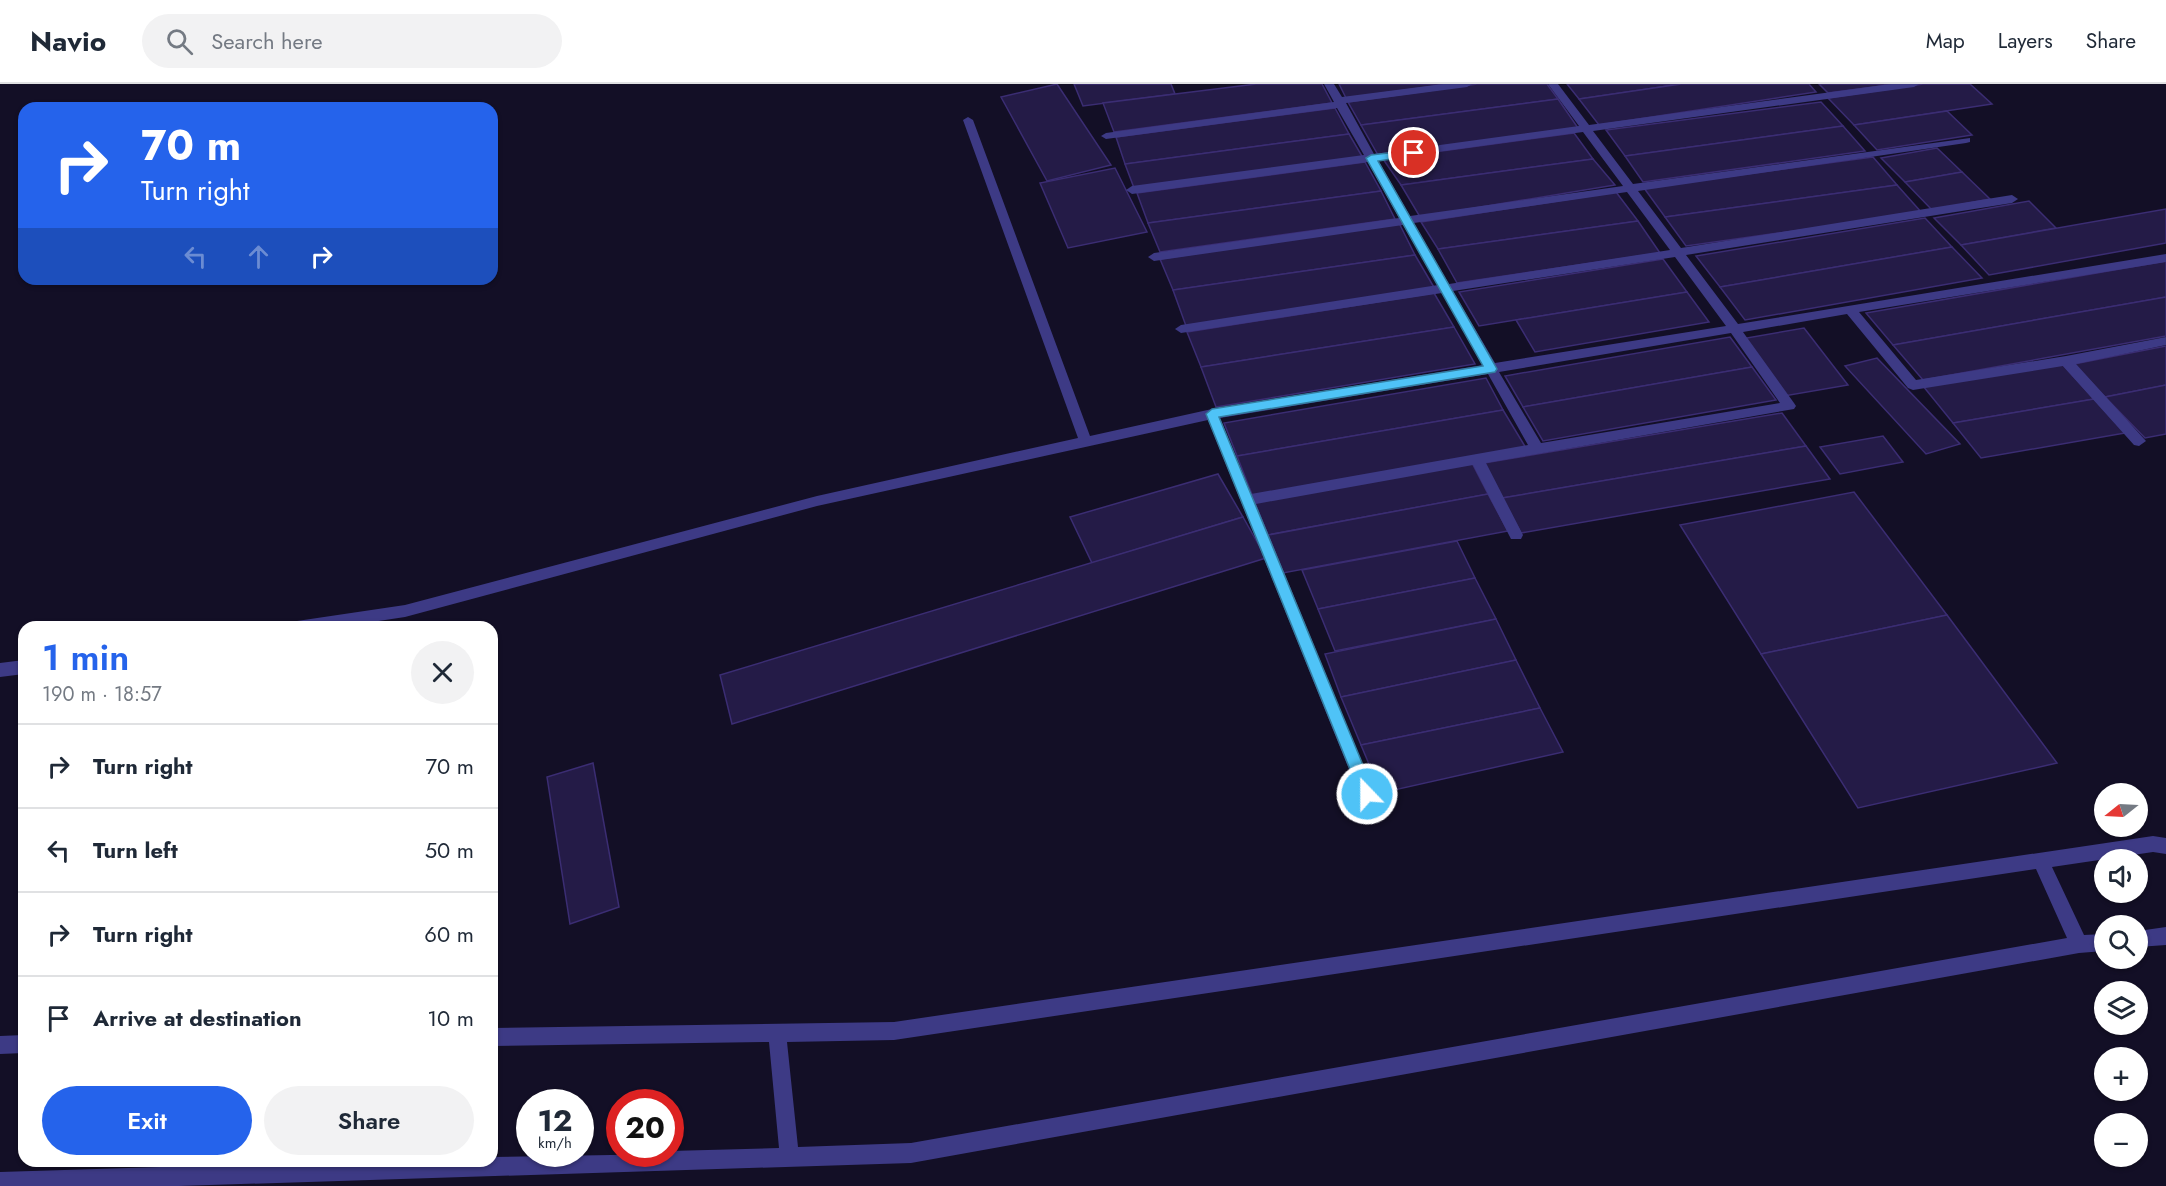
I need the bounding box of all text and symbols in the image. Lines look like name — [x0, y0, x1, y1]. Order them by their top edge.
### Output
search box — [142, 14, 562, 68]
text: Navio — [30, 21, 106, 62]
icon: search — [163, 25, 196, 58]
text: Search here — [211, 25, 322, 57]
text: Map — [1926, 26, 1965, 56]
text: Layers — [1998, 26, 2053, 56]
text: Share — [2086, 26, 2136, 56]
text: 70 m — [141, 115, 241, 176]
icon: right — [42, 126, 120, 204]
pin — [1388, 127, 1439, 178]
icon: arrive — [1397, 136, 1430, 169]
text: Turn right — [141, 171, 249, 210]
icon: left — [179, 240, 212, 273]
icon: ahead — [242, 240, 275, 273]
icon: right — [305, 240, 338, 273]
text: 1 min — [42, 631, 129, 683]
button: close — [411, 641, 474, 704]
text: 190 m · 18:57 — [42, 680, 162, 709]
icon: right — [42, 750, 75, 783]
text: Turn right — [93, 750, 193, 782]
text: 70 m — [425, 750, 474, 782]
position arrow — [1335, 762, 1399, 826]
north arrow — [2094, 783, 2148, 837]
map controls — [2094, 783, 2148, 1167]
icon: left — [42, 834, 75, 867]
text: Turn left — [93, 834, 178, 866]
text: 50 m — [425, 834, 474, 866]
button: sound — [2094, 849, 2148, 903]
button: search — [2094, 915, 2148, 969]
icon: right — [42, 918, 75, 951]
text: Turn right — [93, 918, 193, 950]
text: 60 m — [424, 918, 474, 950]
button: layers — [2094, 981, 2148, 1035]
icon: arrive — [42, 1002, 75, 1035]
text: Arrive at destination — [93, 1002, 302, 1034]
text: 10 m — [427, 1002, 474, 1034]
button: + — [2094, 1047, 2148, 1101]
button: Exit — [42, 1086, 252, 1155]
button: Share — [264, 1086, 474, 1155]
speed limit sign: 20 — [606, 1089, 684, 1167]
text: 12 — [538, 1099, 572, 1142]
button: − — [2094, 1113, 2148, 1167]
text: km/h — [538, 1132, 572, 1154]

